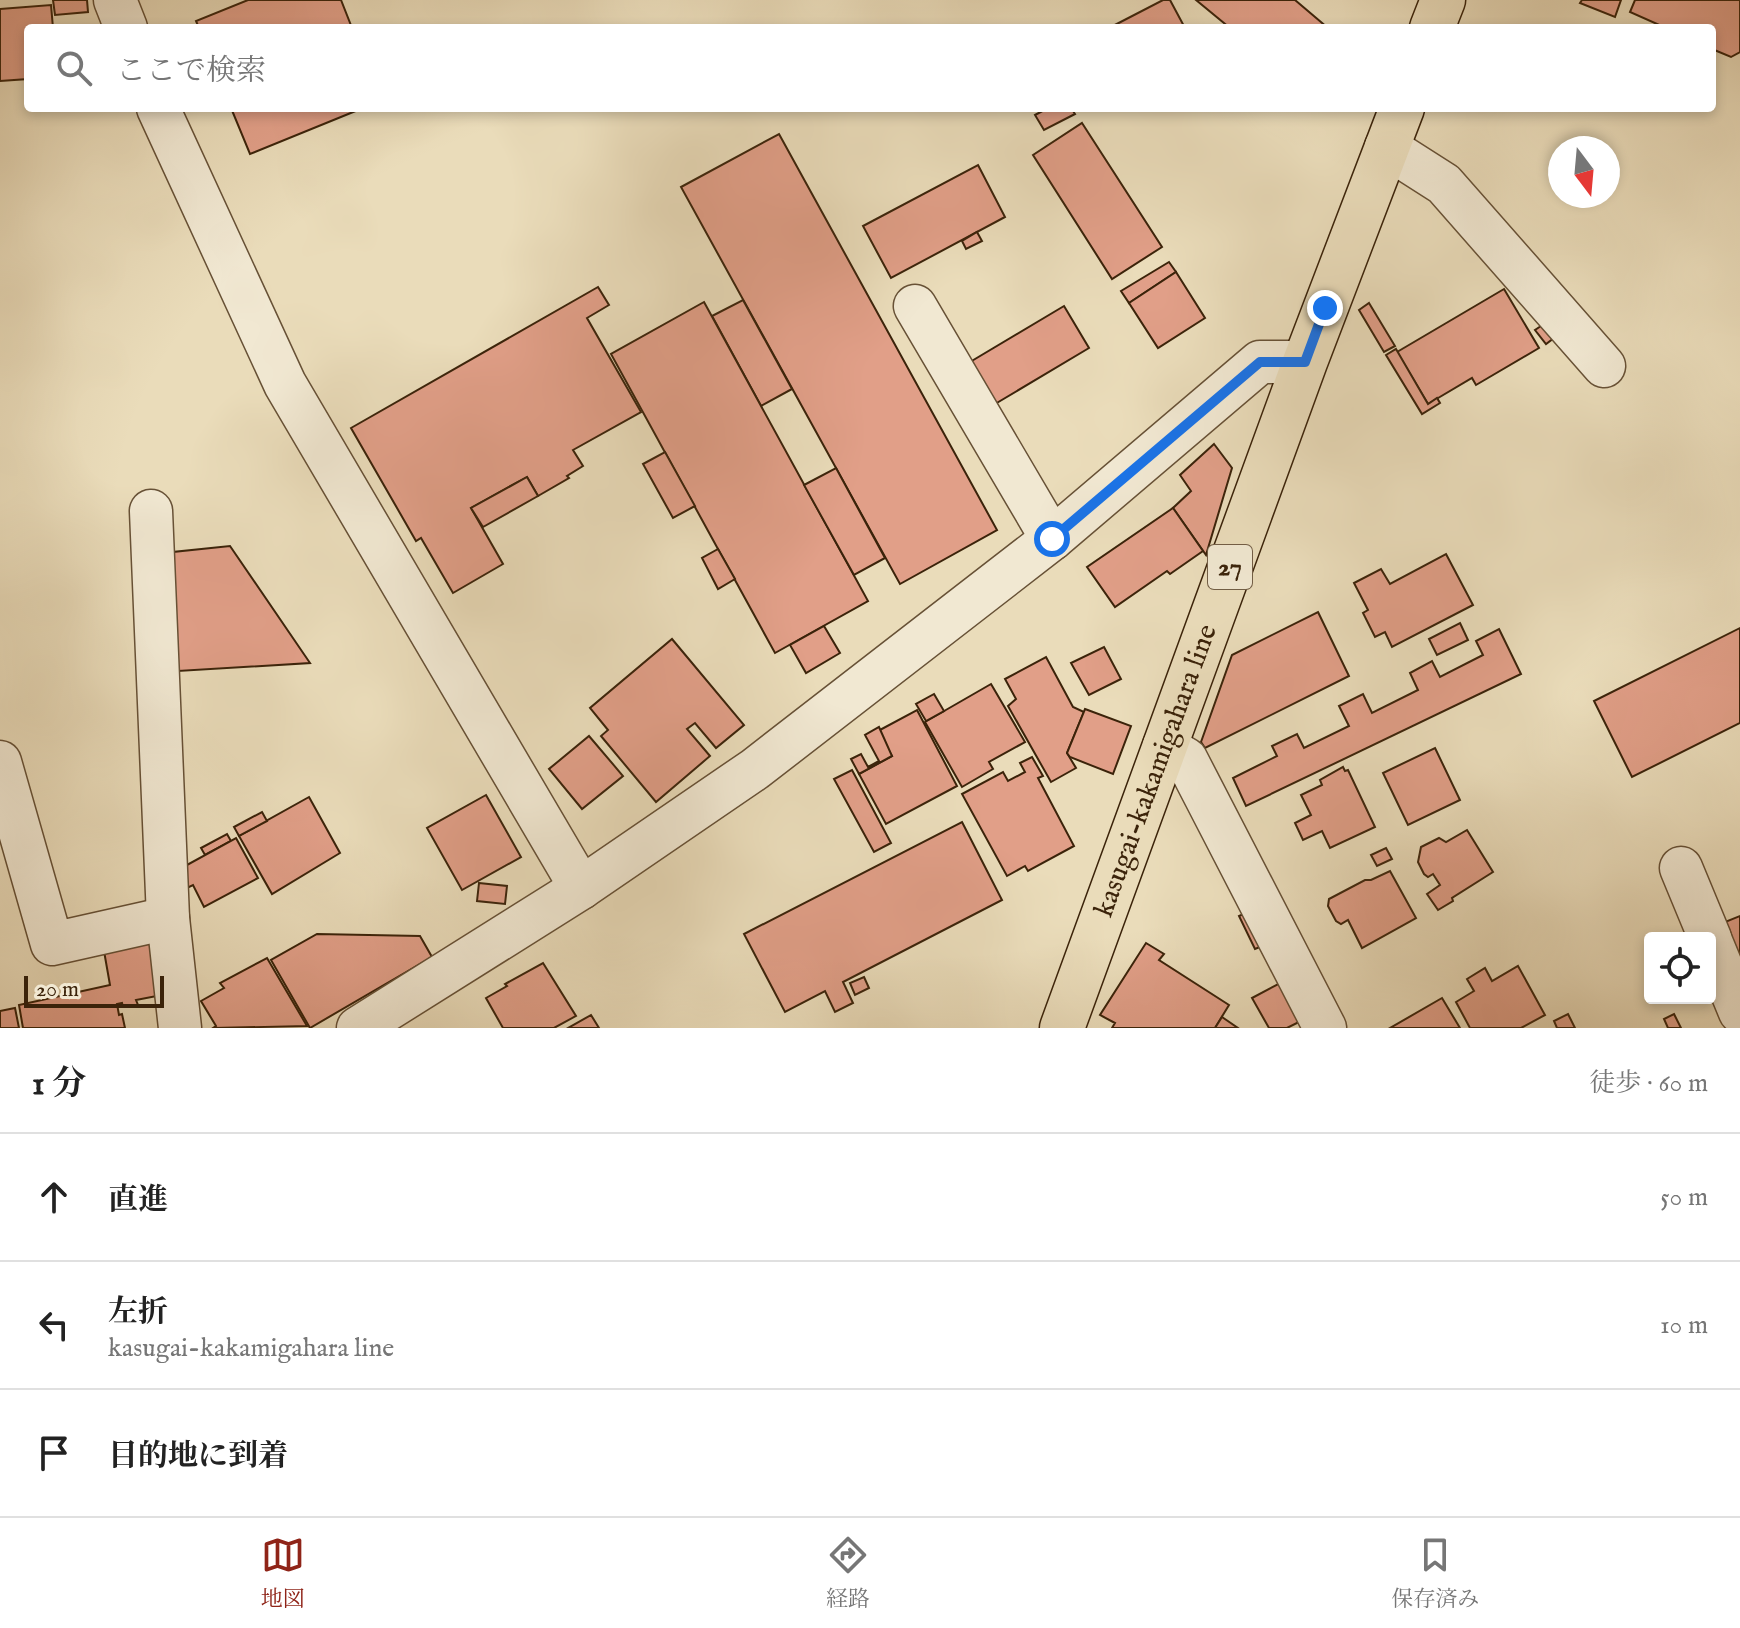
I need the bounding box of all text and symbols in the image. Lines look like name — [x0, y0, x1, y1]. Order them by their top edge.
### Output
search box — [24, 24, 1716, 112]
icon: search — [52, 46, 96, 90]
text: ここで検索 — [116, 53, 266, 91]
north arrow — [1548, 136, 1620, 208]
route end — [1307, 290, 1343, 326]
route start — [1034, 521, 1070, 557]
road number: 27 — [1208, 545, 1252, 589]
street label: kasugai-kakamigahara line — [1087, 620, 1225, 921]
map controls — [1644, 932, 1716, 1004]
button: locate — [1644, 932, 1716, 1004]
scale bar — [24, 972, 164, 1008]
text: 20 m — [36, 976, 79, 1004]
text: 1 分 — [32, 1063, 86, 1106]
text: 徒歩 · 60 m — [1589, 1067, 1708, 1100]
icon: ahead — [32, 1175, 76, 1219]
text: 50 m — [1660, 1181, 1708, 1214]
text: 直進 — [108, 1182, 168, 1220]
text: 左折 — [108, 1294, 168, 1332]
icon: left — [32, 1303, 76, 1347]
text: 10 m — [1660, 1309, 1708, 1342]
text: kasugai-kakamigahara line — [108, 1332, 394, 1365]
icon: arrive — [32, 1431, 76, 1475]
text: 目的地に到着 — [108, 1438, 288, 1476]
tab: 地図 — [261, 1533, 305, 1614]
tab: 経路 — [826, 1533, 870, 1614]
tab: 保存済み — [1391, 1533, 1479, 1614]

